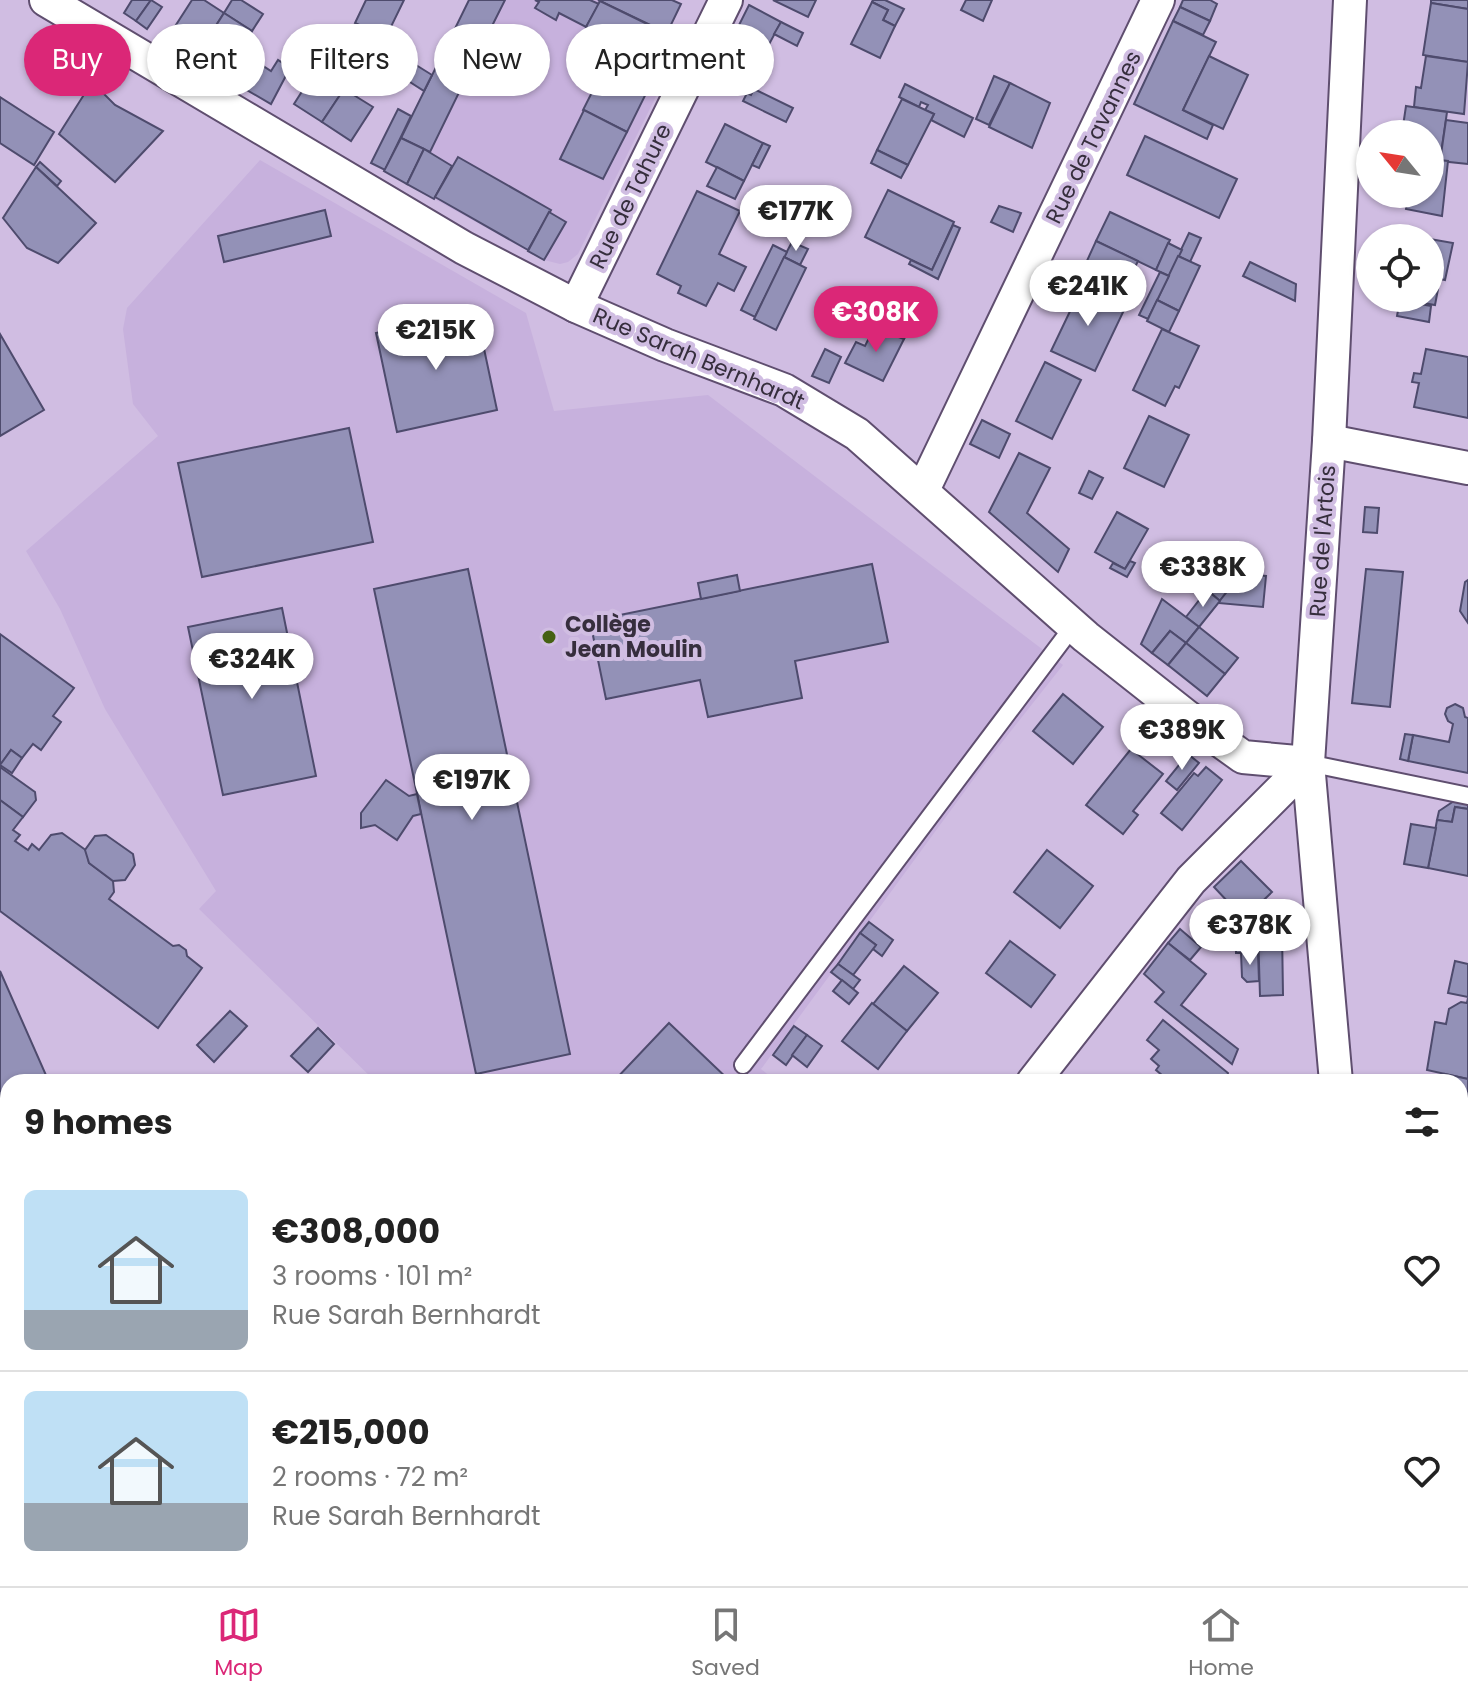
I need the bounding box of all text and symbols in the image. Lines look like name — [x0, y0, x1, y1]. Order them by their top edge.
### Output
chip: Buy — [24, 24, 131, 96]
chip: Rent — [147, 24, 265, 96]
chip: Filters — [281, 24, 418, 96]
chip: New — [434, 24, 550, 96]
chip: Apartment — [566, 24, 774, 96]
street label: Rue de Tavannes — [1038, 46, 1149, 229]
street label: Rue de Tahure — [582, 118, 679, 274]
north arrow — [1356, 120, 1444, 208]
map controls — [1356, 120, 1444, 312]
pin: €177K — [740, 185, 852, 253]
text: €177K — [758, 193, 834, 229]
button: locate — [1356, 224, 1444, 312]
pin: €241K — [1032, 260, 1144, 328]
text: €241K — [1047, 268, 1129, 304]
pin: €308K — [820, 286, 932, 354]
text: €308K — [832, 294, 920, 330]
street label: Rue Sarah Bernhardt — [588, 300, 809, 417]
pin: €215K — [380, 304, 492, 372]
text: €215K — [396, 312, 476, 348]
street label: Rue de l'Artois — [1302, 464, 1343, 618]
pin: €338K — [1147, 541, 1259, 609]
text: €338K — [1159, 549, 1247, 585]
place label: Collège Jean Moulin — [565, 609, 703, 665]
marker: Collège Jean Moulin — [540, 628, 558, 646]
pin: €324K — [196, 633, 308, 701]
text: €324K — [209, 641, 296, 677]
pin: €389K — [1126, 704, 1238, 772]
text: €389K — [1138, 712, 1226, 748]
pin: €197K — [416, 754, 528, 822]
text: €197K — [433, 762, 511, 798]
pin: €378K — [1194, 899, 1306, 967]
text: €378K — [1207, 907, 1293, 943]
text: 9 homes — [24, 1098, 173, 1146]
icon: filters — [1400, 1100, 1444, 1144]
text: €308,000 — [272, 1207, 440, 1255]
icon: home — [88, 1222, 184, 1318]
icon: heart — [1400, 1248, 1444, 1292]
text: 3 rooms · 101 m² — [272, 1258, 472, 1294]
text: Rue Sarah Bernhardt — [272, 1297, 541, 1333]
text: €215,000 — [272, 1408, 430, 1456]
icon: home — [88, 1423, 184, 1519]
icon: heart — [1400, 1449, 1444, 1493]
text: 2 rooms · 72 m² — [272, 1459, 468, 1495]
text: Rue Sarah Bernhardt — [272, 1498, 541, 1534]
tab: Map — [214, 1603, 263, 1684]
tab: Saved — [691, 1603, 760, 1684]
tab: Home — [1188, 1603, 1254, 1684]

